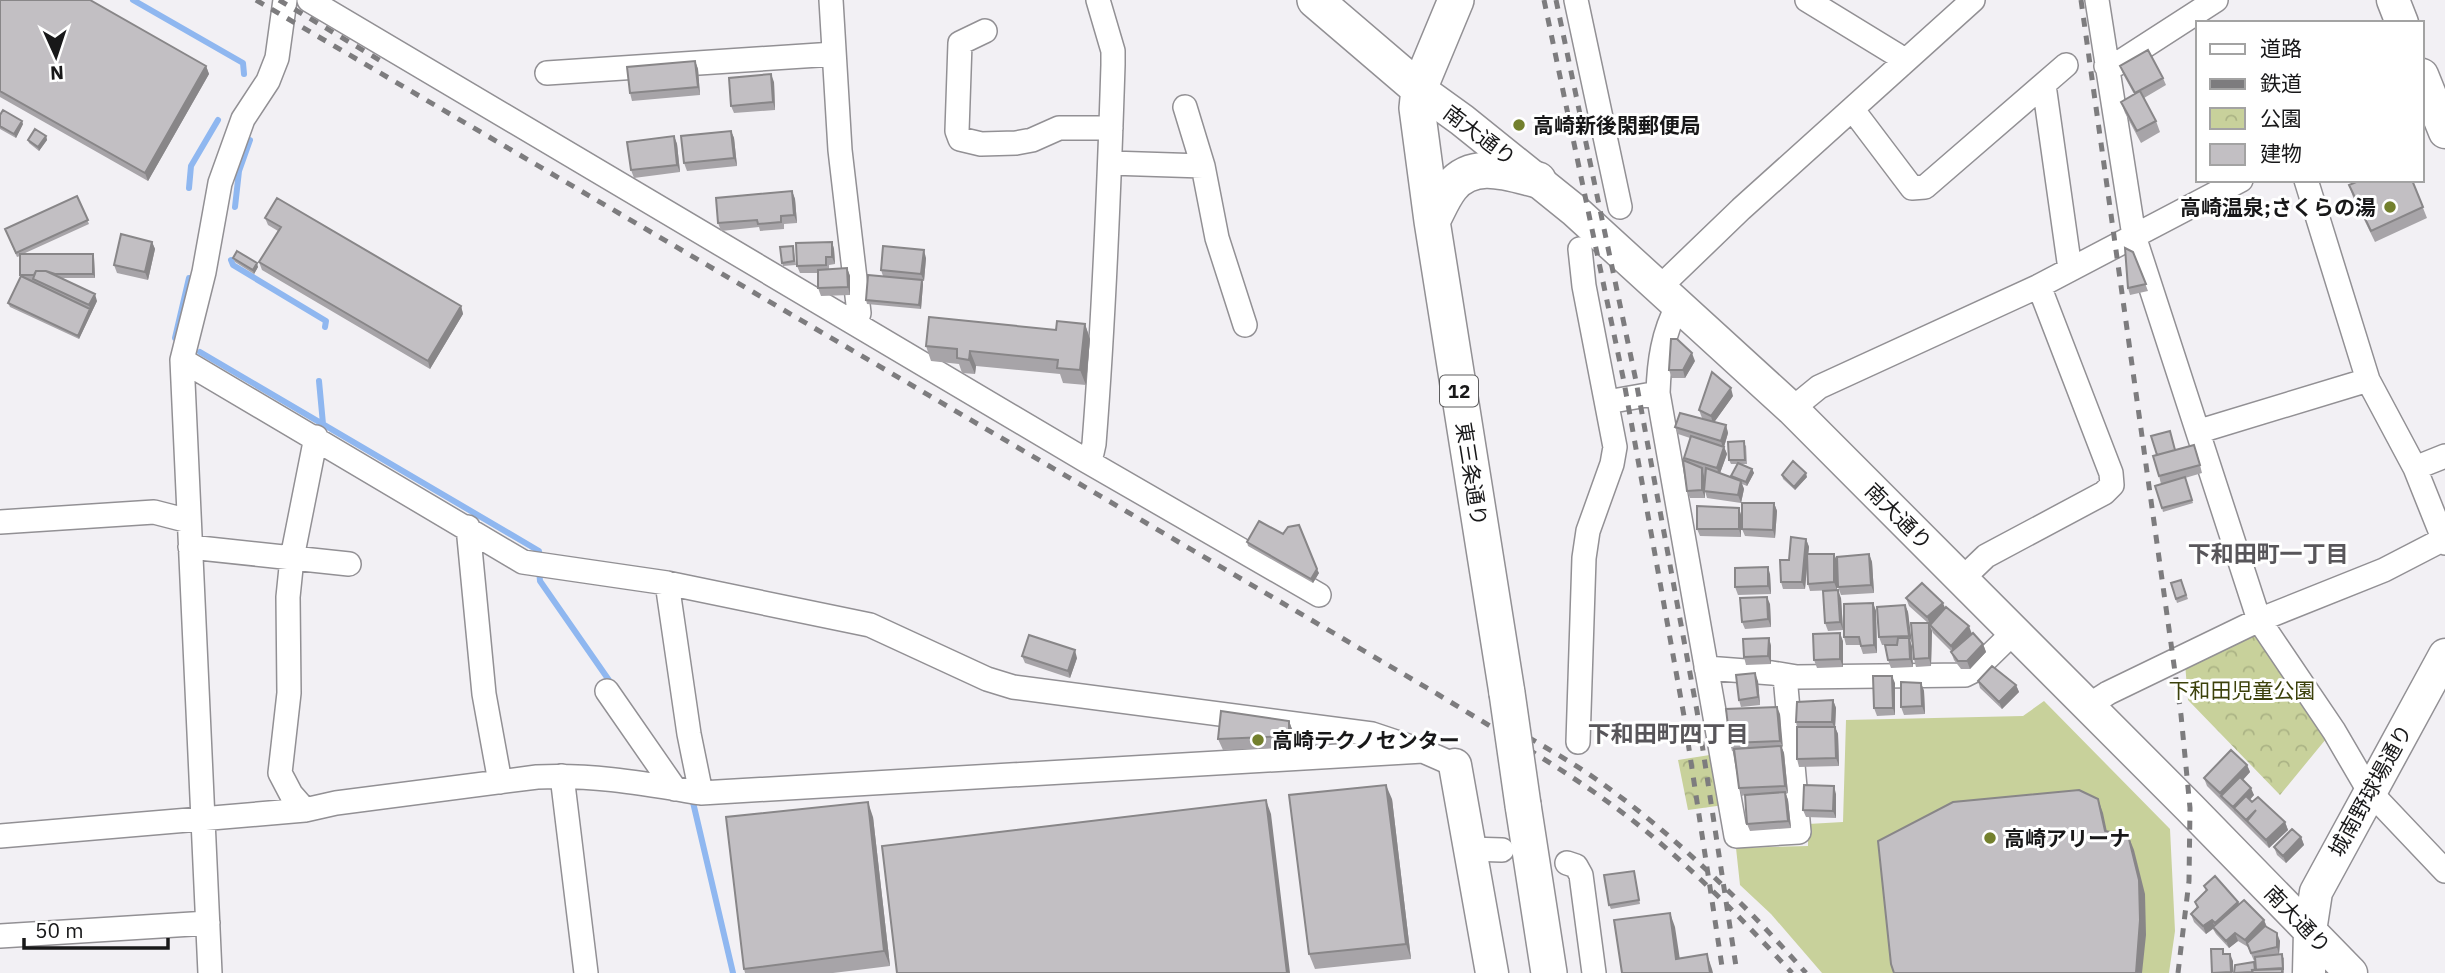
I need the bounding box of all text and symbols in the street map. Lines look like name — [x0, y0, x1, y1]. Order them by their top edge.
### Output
north arrow — [21, 21, 91, 91]
legend — [2196, 21, 2424, 182]
text: 道路 — [2260, 34, 2302, 62]
text: N — [49, 61, 64, 85]
text: 鉄道 — [2260, 69, 2302, 97]
street label: 南大通り — [1438, 99, 1522, 171]
text: 公園 — [2260, 104, 2302, 132]
place label: 高崎新後閑郵便局 — [1533, 111, 1701, 139]
marker: 高崎新後閑郵便局 — [1511, 117, 1527, 133]
text: 建物 — [2260, 139, 2302, 167]
place label: 高崎温泉;さくらの湯 — [2180, 193, 2376, 221]
marker: 高崎温泉;さくらの湯 — [2382, 199, 2398, 215]
road number: 12 — [1440, 376, 1478, 406]
street label: 東三条通り — [1450, 420, 1494, 528]
street label: 南大通り — [1859, 476, 1939, 556]
district label: 下和田町一丁目 — [2188, 538, 2349, 568]
park label: 下和田児童公園 — [2169, 676, 2316, 704]
district label: 下和田町四丁目 — [1588, 718, 1749, 748]
street label: 城南野球場通り — [2322, 719, 2418, 861]
place label: 高崎テクノセンター — [1272, 726, 1460, 754]
marker: 高崎テクノセンター — [1250, 732, 1266, 748]
place label: 高崎アリーナ — [2004, 824, 2130, 852]
marker: 高崎アリーナ — [1982, 830, 1998, 846]
street label: 南大通り — [2259, 879, 2337, 959]
scale bar — [24, 906, 168, 950]
text: 50 m — [35, 916, 84, 944]

